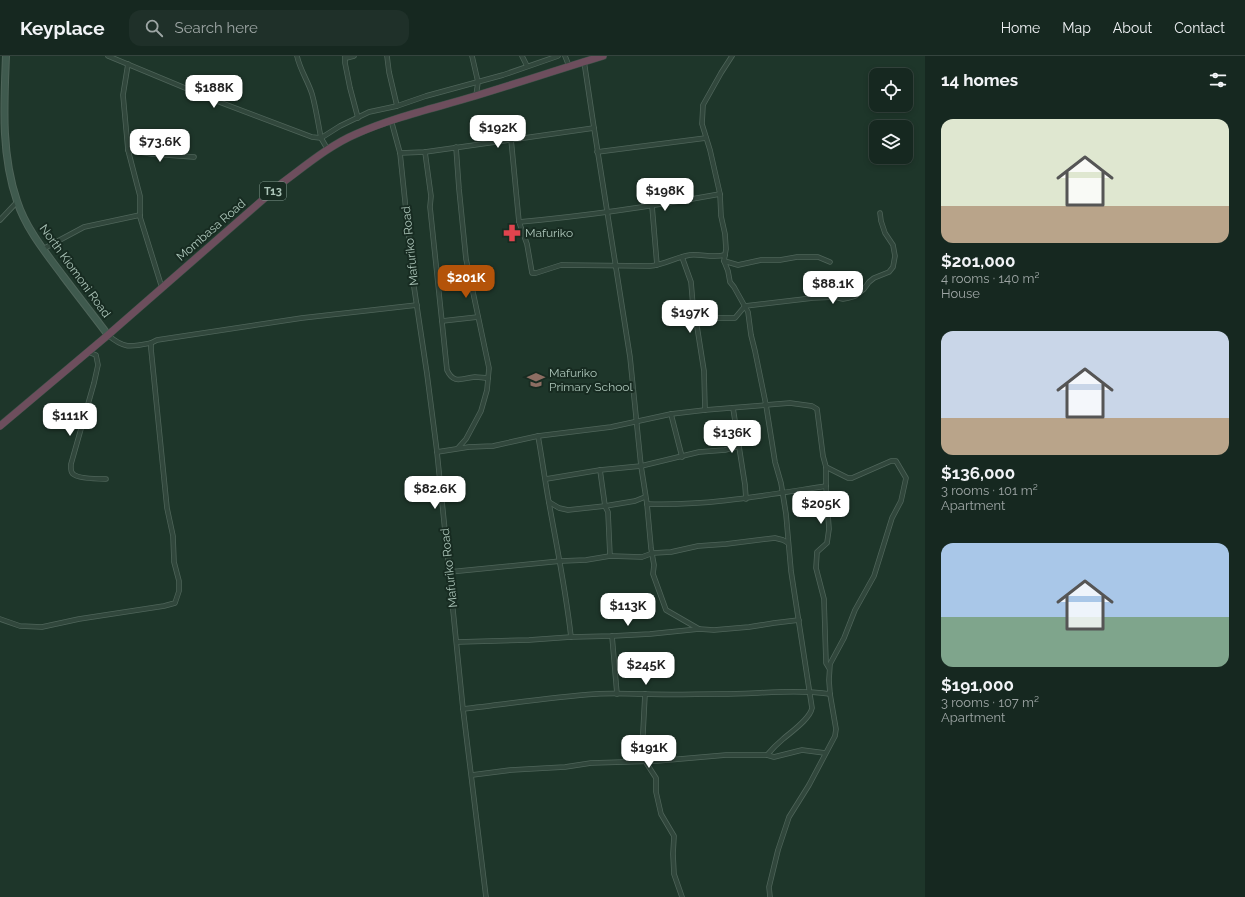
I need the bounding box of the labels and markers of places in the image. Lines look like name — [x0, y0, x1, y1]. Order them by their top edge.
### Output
pin: $188K — [186, 75, 242, 109]
pin: $192K — [470, 115, 526, 149]
pin: $73.6K — [127, 129, 193, 163]
pin: $198K — [637, 178, 693, 212]
pharmacy icon: Mafuriko — [502, 223, 522, 243]
place label: Mafuriko — [525, 226, 573, 240]
pin: $201K — [438, 265, 494, 299]
pin: $88.1K — [800, 271, 866, 305]
pin: $197K — [662, 300, 718, 334]
place label: Mafuriko Primary School — [549, 366, 633, 394]
school or university icon: Mafuriko Primary School — [526, 370, 546, 390]
pin: $111K — [42, 403, 98, 437]
pin: $136K — [704, 420, 760, 454]
pin: $82.6K — [402, 476, 468, 510]
pin: $205K — [793, 491, 849, 525]
pin: $113K — [600, 593, 656, 627]
pin: $245K — [618, 652, 674, 686]
pin: $191K — [621, 735, 677, 769]

